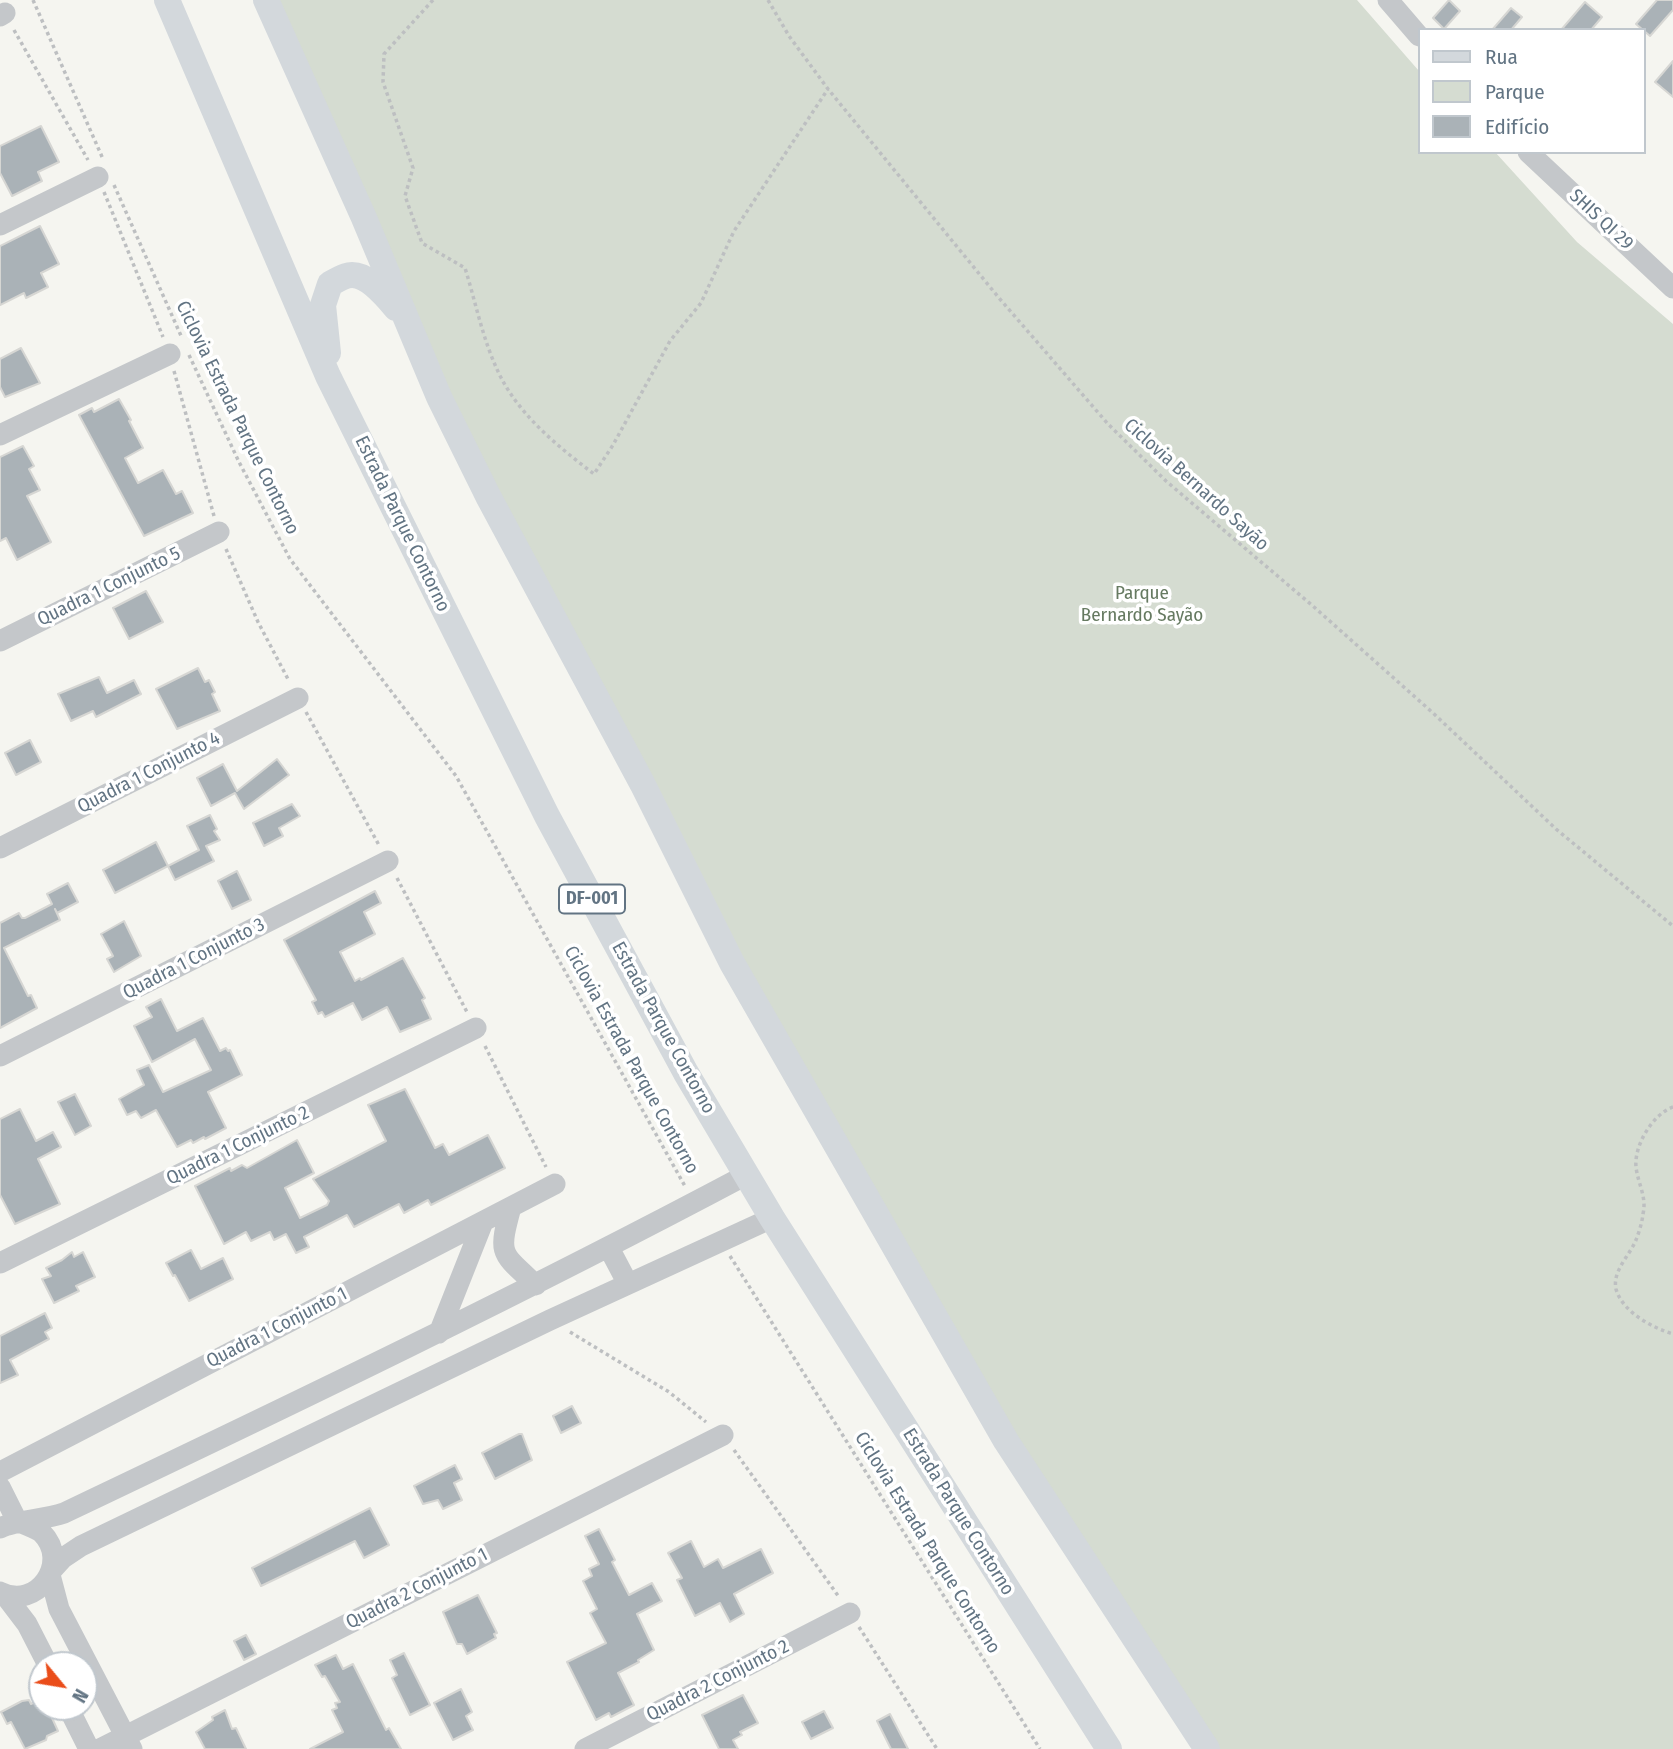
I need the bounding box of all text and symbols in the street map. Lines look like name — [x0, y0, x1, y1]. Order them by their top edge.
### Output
legend — [1418, 28, 1645, 154]
text: Rua — [1485, 44, 1518, 70]
text: Parque — [1485, 79, 1545, 105]
text: Edifício — [1485, 114, 1549, 140]
street label: SHIS QI 29 — [1564, 185, 1638, 255]
street label: Ciclovia Estrada Parque Contorno — [170, 297, 304, 539]
street label: Ciclovia Bernardo Sayão — [1119, 414, 1273, 556]
street label: Estrada Parque Contorno — [350, 432, 454, 616]
street label: Quadra 1 Conjunto 5 — [34, 543, 184, 631]
park label: Parque Bernardo Sayão — [1081, 583, 1203, 627]
street label: Quadra 1 Conjunto 4 — [74, 727, 224, 819]
road number: DF-001 — [559, 884, 625, 914]
street label: Quadra 1 Conjunto 3 — [119, 913, 269, 1005]
street label: Estrada Parque Contorno — [606, 938, 720, 1118]
street label: Ciclovia Estrada Parque Contorno — [559, 942, 703, 1178]
street label: Quadra 1 Conjunto 2 — [163, 1102, 313, 1190]
street label: Quadra 1 Conjunto 1 — [203, 1283, 351, 1373]
street label: Estrada Parque Contorno — [897, 1424, 1019, 1600]
street label: Ciclovia Estrada Parque Contorno — [849, 1428, 1005, 1658]
street label: Quadra 2 Conjunto 1 — [342, 1543, 492, 1635]
street label: Quadra 2 Conjunto 2 — [643, 1635, 793, 1727]
north arrow — [28, 1651, 98, 1721]
text: N — [67, 1685, 93, 1706]

